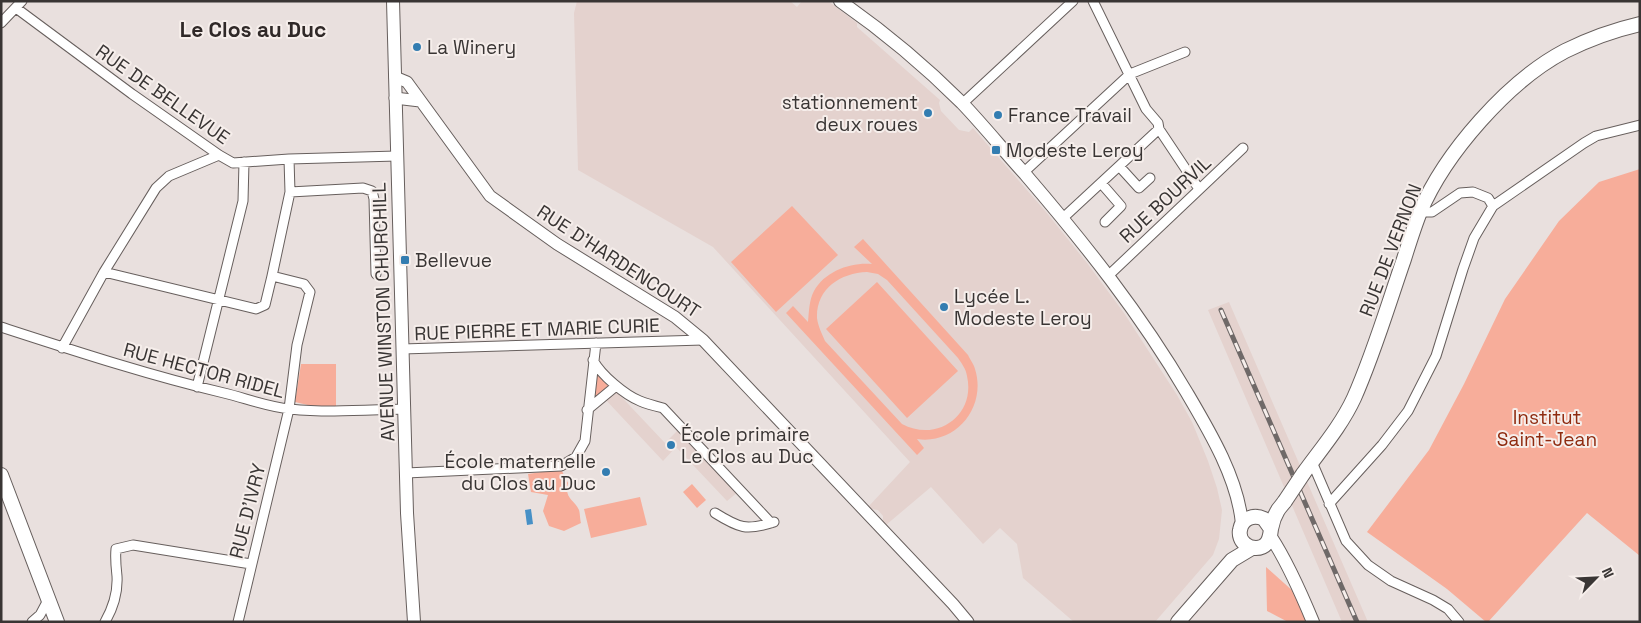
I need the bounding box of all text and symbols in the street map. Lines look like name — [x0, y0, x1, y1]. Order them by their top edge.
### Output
district label: Le Clos au Duc — [180, 16, 326, 43]
place label: La Winery — [427, 35, 516, 60]
street label: RUE DE BELLEVUE — [91, 39, 235, 150]
marker: La Winery — [411, 41, 423, 53]
place label: stationnement deux roues — [782, 90, 918, 137]
place label: France Travail — [1008, 103, 1132, 128]
marker: stationnement deux roues — [922, 107, 934, 119]
marker: France Travail — [992, 109, 1004, 121]
place label: Modeste Leroy — [1006, 138, 1144, 163]
marker: Modeste Leroy — [990, 144, 1002, 156]
street label: RUE BOURVIL — [1114, 150, 1217, 248]
street label: RUE DE VERNON — [1354, 180, 1427, 320]
street label: AVENUE WINSTON CHURCHILL — [366, 182, 401, 442]
street label: RUE D'HARDENCOURT — [532, 199, 705, 324]
place label: Bellevue — [415, 248, 492, 273]
marker: Bellevue — [399, 254, 411, 266]
place label: Lycée L. Modeste Leroy — [954, 284, 1092, 331]
marker: Lycée L. Modeste Leroy — [938, 301, 950, 313]
street label: RUE PIERRE ET MARIE CURIE — [414, 313, 660, 346]
street label: RUE HECTOR RIDEL — [121, 337, 287, 404]
park label: Institut Saint-Jean — [1497, 405, 1597, 452]
place label: École primaire Le Clos au Duc — [681, 422, 814, 469]
marker: École primaire Le Clos au Duc — [665, 439, 677, 451]
place label: École maternelle du Clos au Duc — [444, 449, 596, 496]
street label: RUE D'IVRY — [224, 461, 271, 561]
marker: École maternelle du Clos au Duc — [600, 466, 612, 478]
north arrow — [1571, 553, 1621, 603]
text: N — [1598, 565, 1618, 581]

